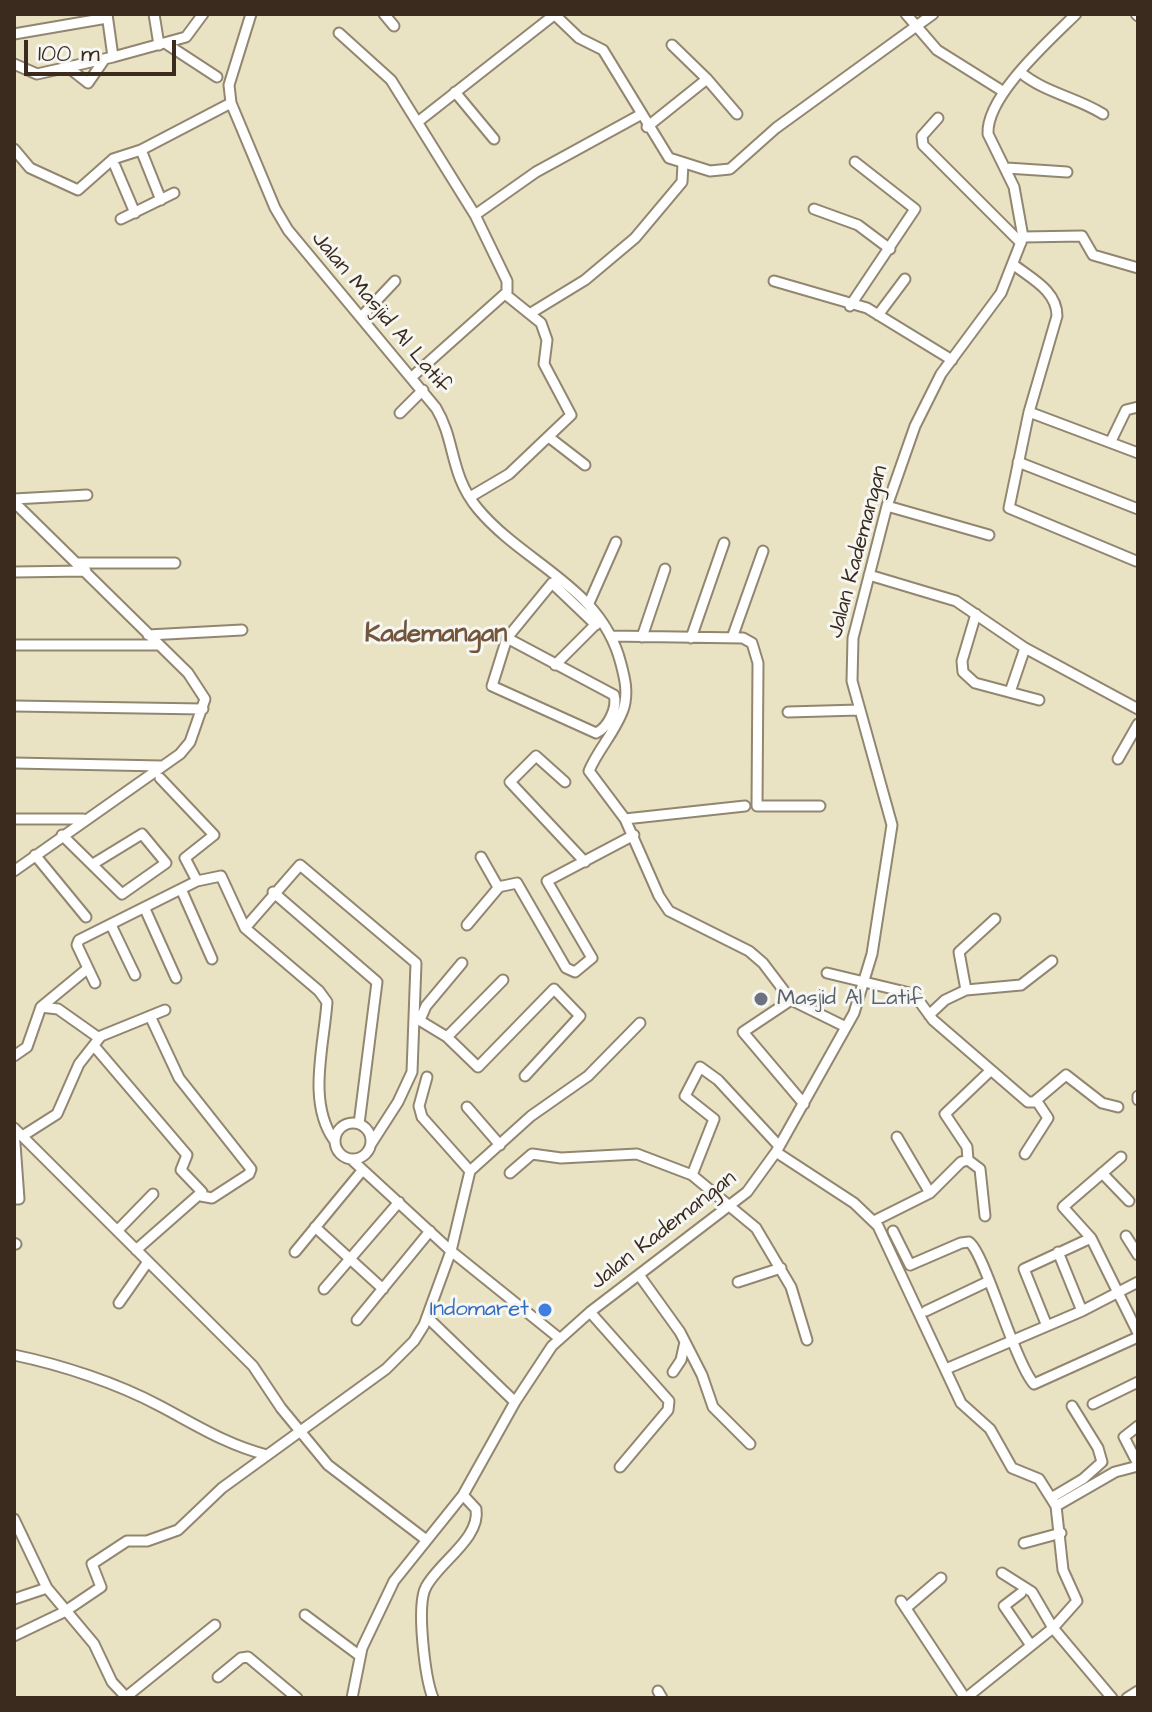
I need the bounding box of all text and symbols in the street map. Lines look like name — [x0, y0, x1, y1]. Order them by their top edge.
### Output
scale bar — [28, 24, 180, 74]
text: 100 m — [38, 37, 100, 71]
street label: Jalan Masjid Al Latif — [305, 227, 455, 399]
street label: Jalan Kademangan — [823, 463, 895, 641]
district label: Kademangan — [365, 620, 507, 652]
place label: Masjid Al Latif — [777, 986, 923, 1012]
marker: Masjid Al Latif — [752, 990, 770, 1008]
street label: Jalan Kademangan — [586, 1166, 742, 1296]
place label: Indomaret — [430, 1297, 529, 1323]
marker: Indomaret — [536, 1301, 554, 1319]

